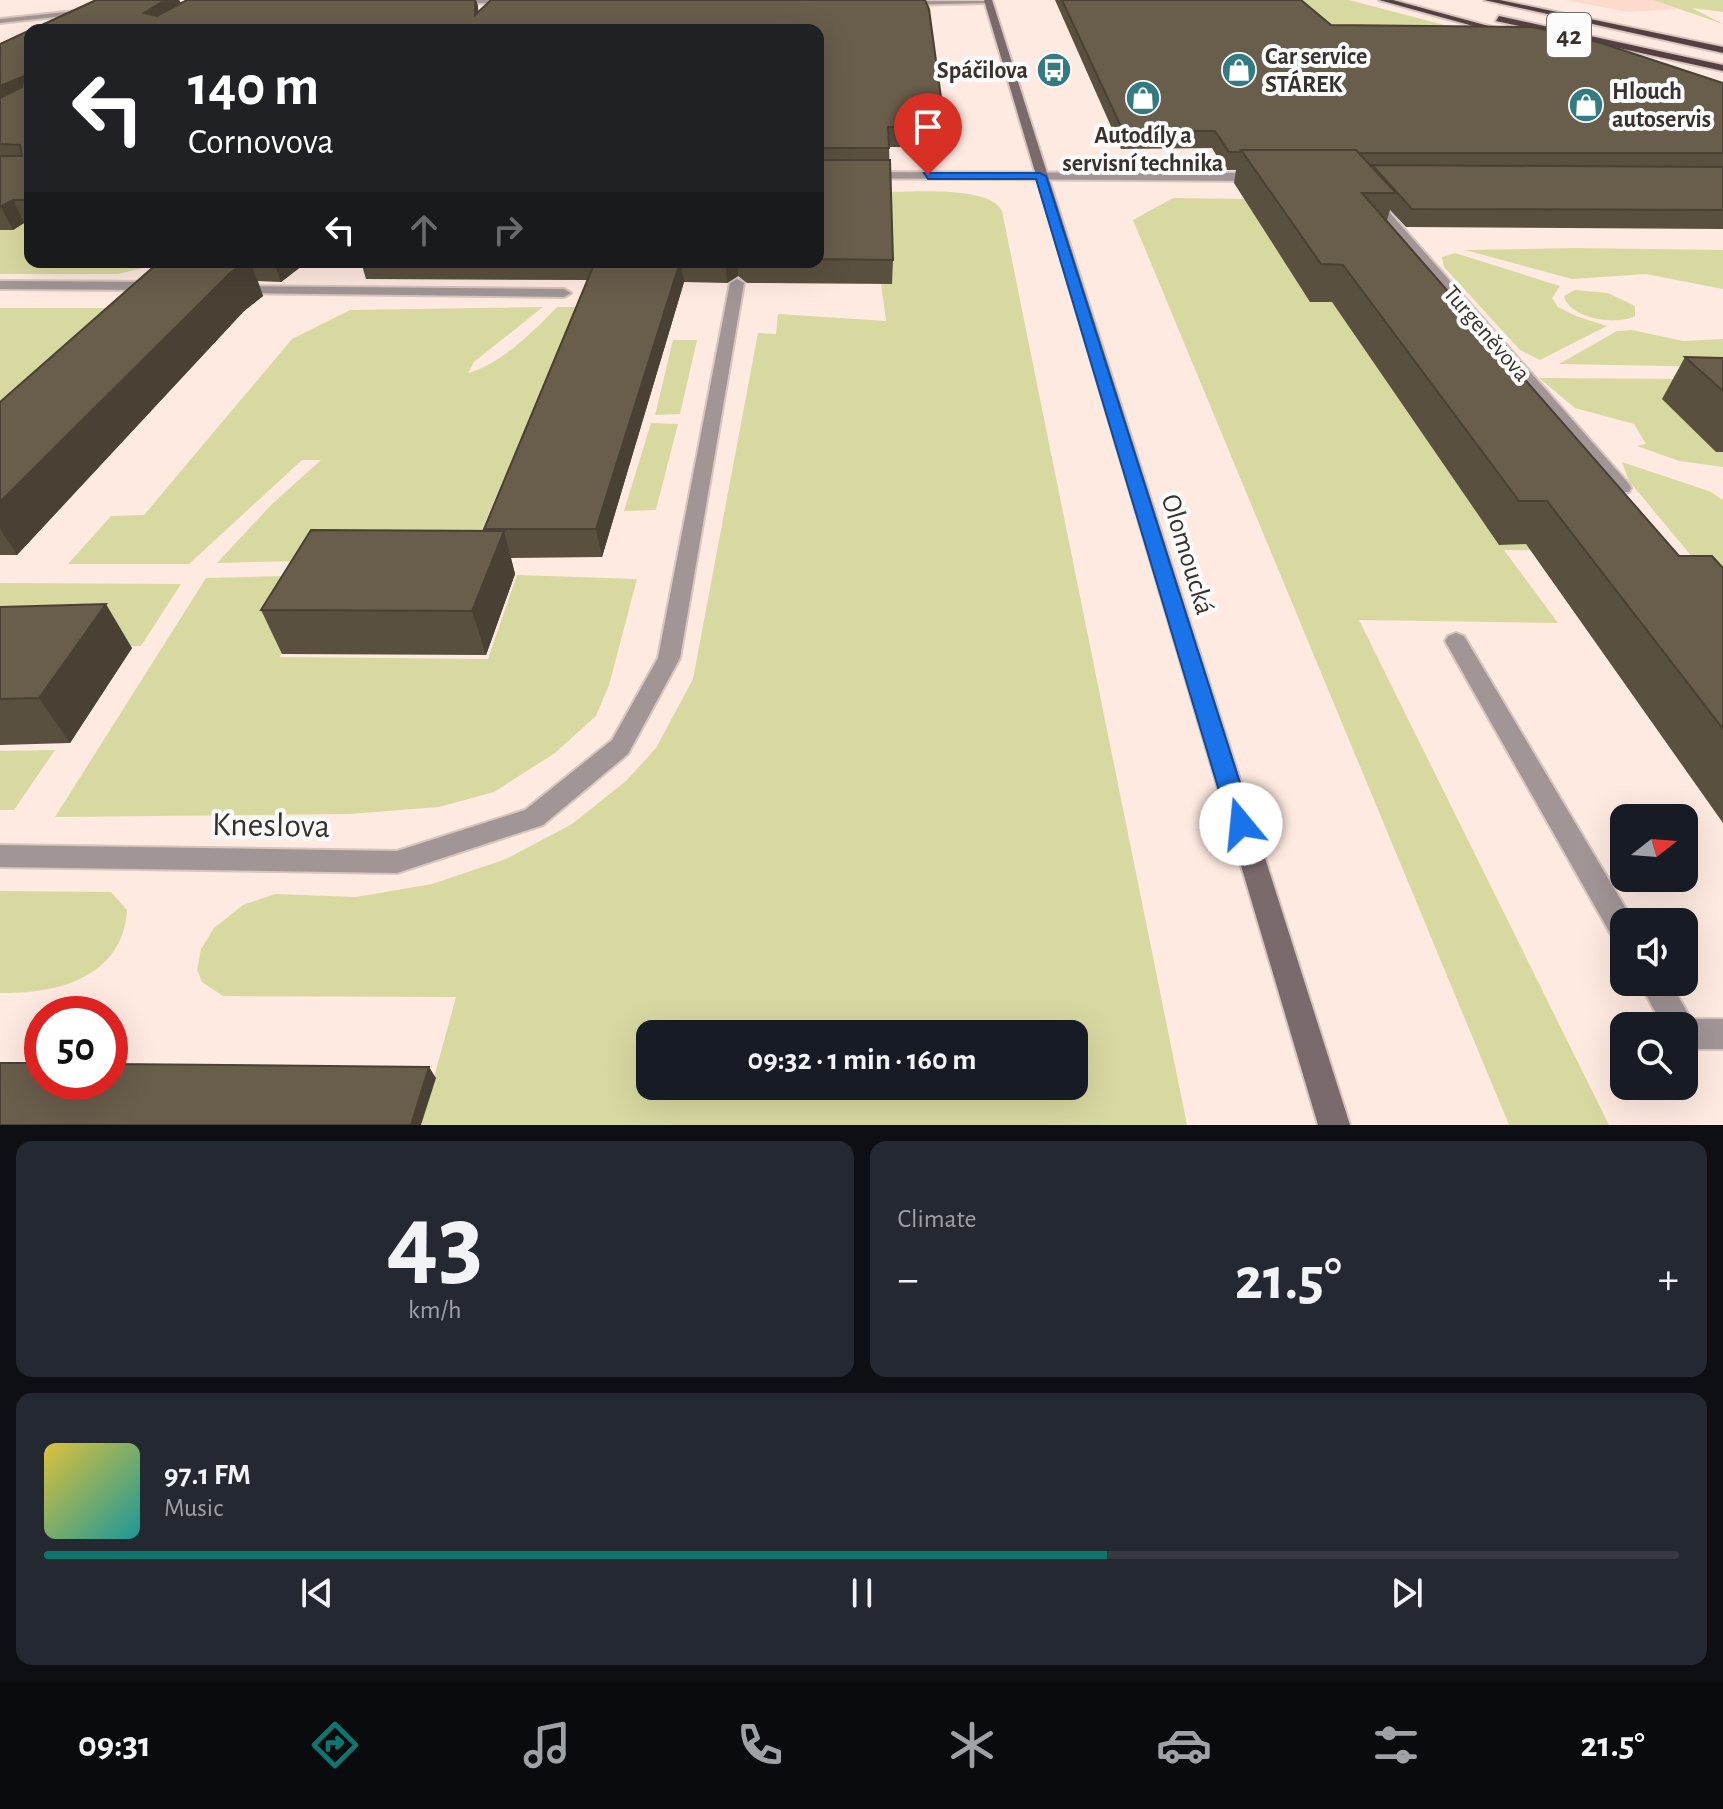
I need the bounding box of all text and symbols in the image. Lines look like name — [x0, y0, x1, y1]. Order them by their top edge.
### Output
road number: 42 — [1547, 13, 1591, 57]
place label: Car service STÁREK — [1265, 45, 1367, 97]
bus stop icon: Spáčilova — [1035, 51, 1073, 89]
shop icon: Car service STÁREK — [1220, 51, 1258, 89]
icon: left — [56, 56, 160, 160]
text: 140 m — [188, 59, 319, 115]
place label: Spáčilova — [937, 59, 1028, 83]
shop icon: Autodíly a servisní technika — [1124, 79, 1162, 117]
place label: Hlouch autoservis — [1612, 80, 1711, 132]
shop icon: Hlouch autoservis — [1567, 86, 1605, 124]
pin — [894, 93, 962, 175]
icon: arrive — [906, 105, 950, 149]
text: Cornovova — [188, 124, 334, 160]
place label: Autodíly a servisní technika — [1063, 124, 1223, 176]
icon: left — [318, 208, 362, 252]
icon: ahead — [402, 208, 446, 252]
icon: right — [486, 208, 530, 252]
street label: Turgeněvova — [1438, 281, 1534, 386]
street label: Olomoucká — [1155, 491, 1219, 618]
position arrow — [1199, 782, 1283, 866]
north arrow — [1610, 804, 1698, 892]
map controls — [1610, 804, 1698, 1100]
street label: Kneslova — [212, 808, 330, 844]
button: sound — [1610, 908, 1698, 996]
speed limit sign: 50 — [24, 996, 128, 1100]
button: search — [1610, 1012, 1698, 1100]
text: 09:32 · 1 min · 160 m — [748, 1045, 976, 1075]
text: 43 — [386, 1191, 483, 1295]
text: Climate — [898, 1206, 976, 1232]
text: 21.5° — [1235, 1250, 1342, 1310]
text: − — [898, 1258, 919, 1302]
text: + — [1658, 1258, 1679, 1302]
text: km/h — [408, 1297, 462, 1323]
text: 97.1 FM — [164, 1460, 251, 1490]
text: Music — [164, 1495, 223, 1521]
icon: previous — [295, 1571, 339, 1615]
icon: pause — [840, 1571, 884, 1615]
icon: next — [1385, 1571, 1429, 1615]
icon: directions — [307, 1717, 363, 1773]
icon: music — [519, 1717, 575, 1773]
icon: phone — [732, 1717, 788, 1773]
icon: climate — [944, 1717, 1000, 1773]
icon: car — [1156, 1717, 1212, 1773]
icon: filters — [1368, 1717, 1424, 1773]
text: 09:31 — [78, 1727, 151, 1763]
text: 21.5° — [1581, 1727, 1645, 1763]

